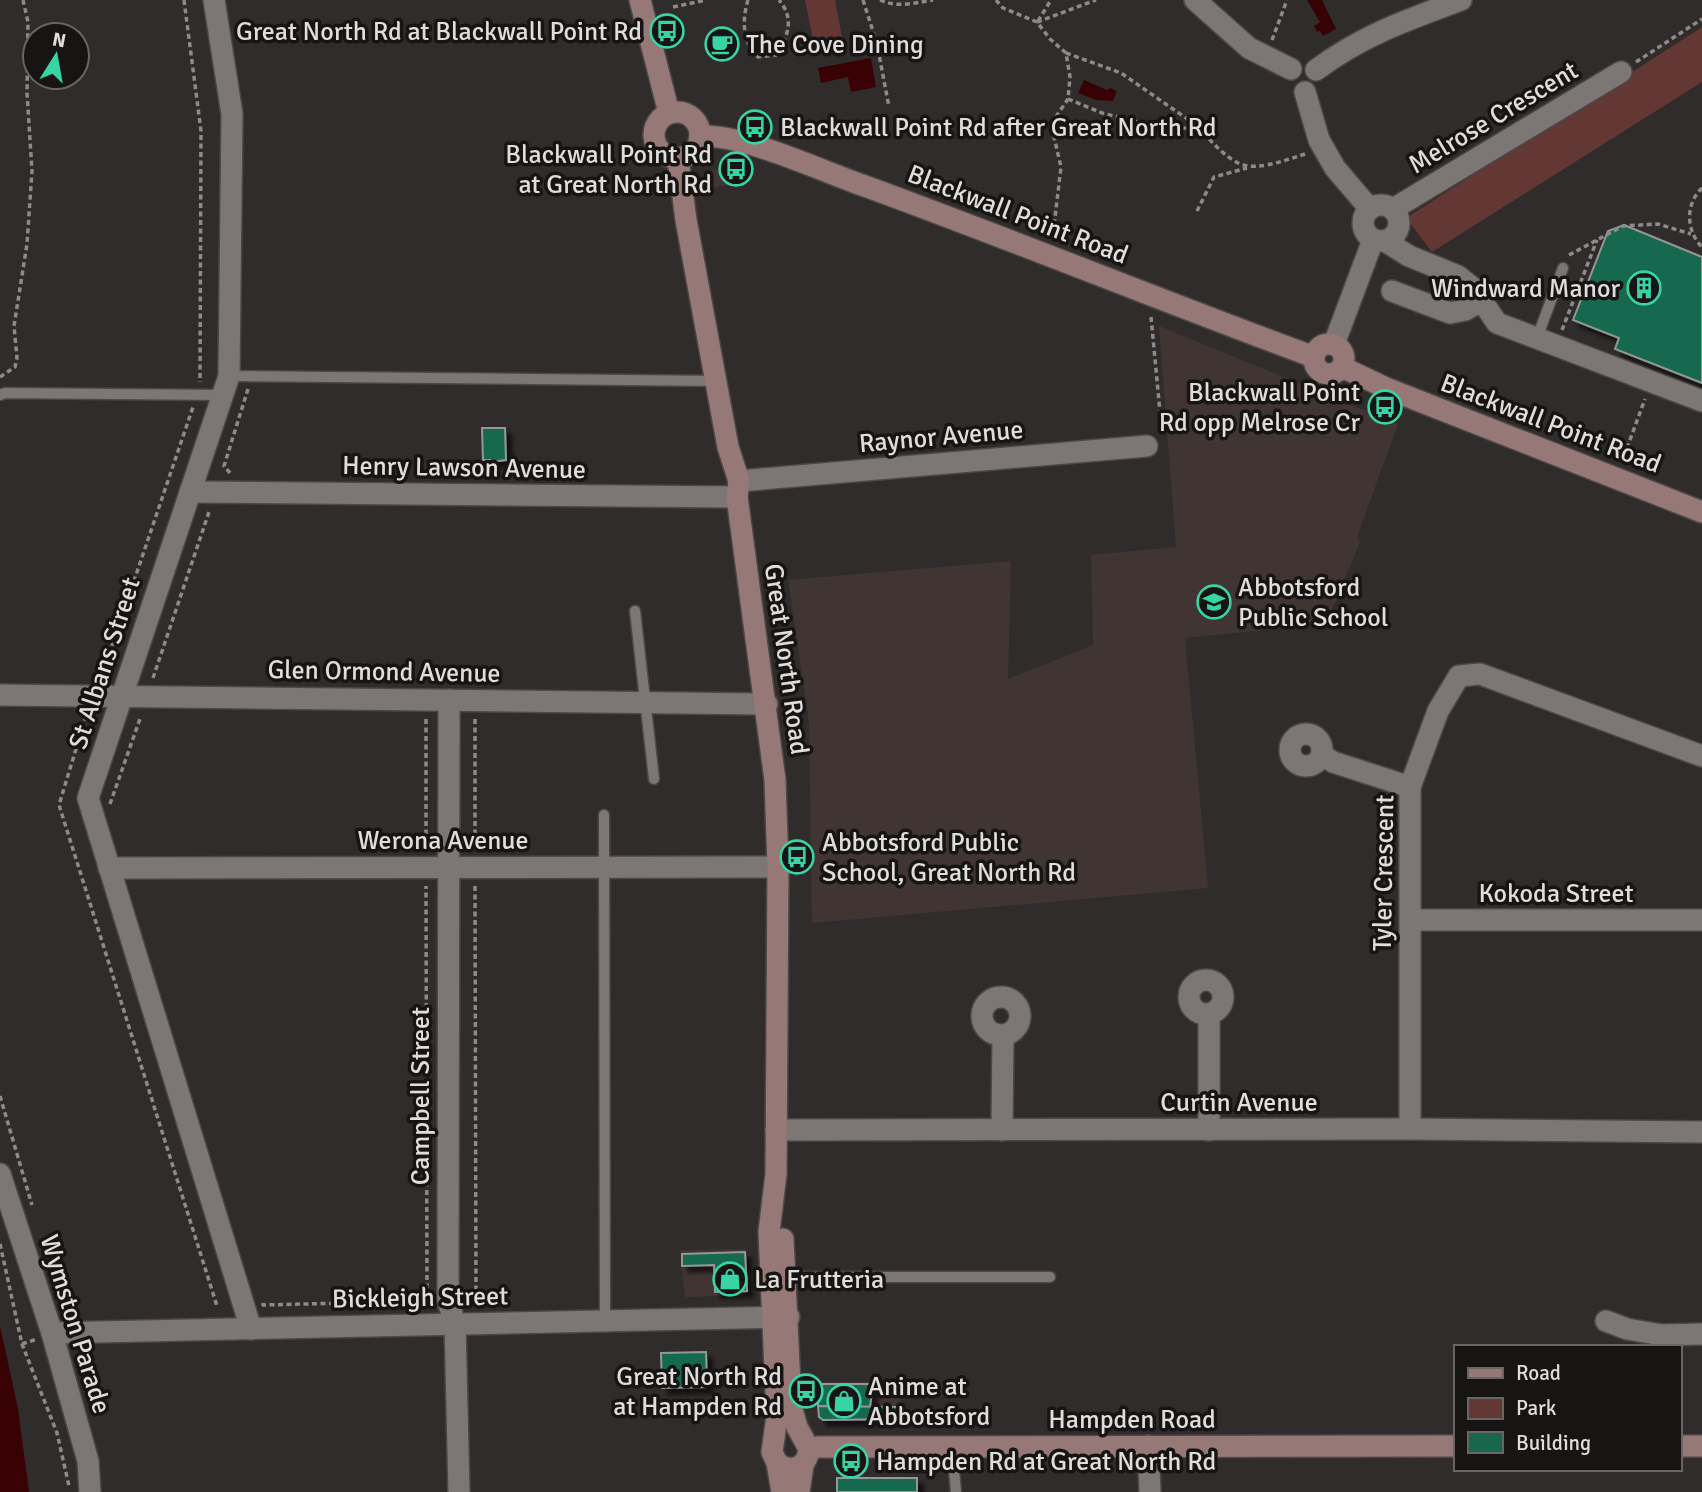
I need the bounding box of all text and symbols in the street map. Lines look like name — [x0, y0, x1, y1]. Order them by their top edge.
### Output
bus stop icon: Great North Rd at Blackwall Point Rd — [648, 12, 686, 50]
place label: Great North Rd at Blackwall Point Rd — [236, 16, 642, 48]
north arrow — [21, 21, 91, 91]
cafe icon: The Cove Dining — [703, 25, 741, 63]
text: N — [50, 27, 68, 53]
place label: The Cove Dining — [746, 29, 924, 61]
street label: Melrose Crescent — [1403, 55, 1584, 181]
bus stop icon: Blackwall Point Rd after Great North Rd — [736, 108, 774, 146]
place label: Blackwall Point Rd after Great North Rd — [780, 112, 1217, 144]
place label: Blackwall Point Rd at Great North Rd — [505, 139, 712, 201]
bus stop icon: Blackwall Point Rd at Great North Rd — [717, 150, 755, 188]
street label: Blackwall Point Road — [903, 158, 1132, 272]
building icon: Windward Manor — [1625, 269, 1663, 307]
place label: Windward Manor — [1431, 273, 1620, 305]
street label: Blackwall Point Road — [1436, 367, 1665, 481]
place label: Blackwall Point Rd opp Melrose Cr — [1159, 377, 1360, 439]
bus stop icon: Blackwall Point Rd opp Melrose Cr — [1366, 388, 1404, 426]
street label: Raynor Avenue — [858, 414, 1025, 460]
street label: Henry Lawson Avenue — [342, 450, 586, 486]
street label: Great North Road — [757, 562, 815, 757]
place label: Abbotsford Public School — [1238, 572, 1388, 634]
street label: St Albans Street — [62, 574, 148, 753]
school or university icon: Abbotsford Public School — [1195, 583, 1233, 621]
street label: Glen Ormond Avenue — [267, 654, 501, 690]
street label: Tyler Crescent — [1367, 795, 1401, 951]
street label: Werona Avenue — [357, 825, 529, 857]
place label: Abbotsford Public School, Great North Rd — [822, 827, 1076, 889]
bus stop icon: Abbotsford Public School, Great North Rd — [778, 838, 816, 876]
street label: Kokoda Street — [1478, 878, 1634, 910]
street label: Campbell Street — [405, 1007, 437, 1185]
street label: Curtin Avenue — [1160, 1087, 1318, 1119]
street label: Wymston Parade — [33, 1231, 117, 1418]
shop icon: La Frutteria — [711, 1260, 749, 1298]
place label: La Frutteria — [754, 1264, 884, 1296]
street label: Bickleigh Street — [332, 1280, 509, 1316]
legend — [1454, 1345, 1681, 1471]
text: Road — [1516, 1360, 1561, 1386]
place label: Great North Rd at Hampden Rd — [613, 1361, 782, 1423]
place label: Anime at Abbotsford — [868, 1371, 990, 1433]
bus stop icon: Great North Rd at Hampden Rd — [787, 1372, 825, 1410]
shop icon: Anime at Abbotsford — [825, 1382, 863, 1420]
text: Park — [1516, 1395, 1557, 1421]
street label: Hampden Road — [1048, 1404, 1216, 1436]
text: Building — [1516, 1430, 1591, 1456]
bus stop icon: Hampden Rd at Great North Rd — [832, 1442, 870, 1480]
place label: Hampden Rd at Great North Rd — [876, 1446, 1216, 1478]

